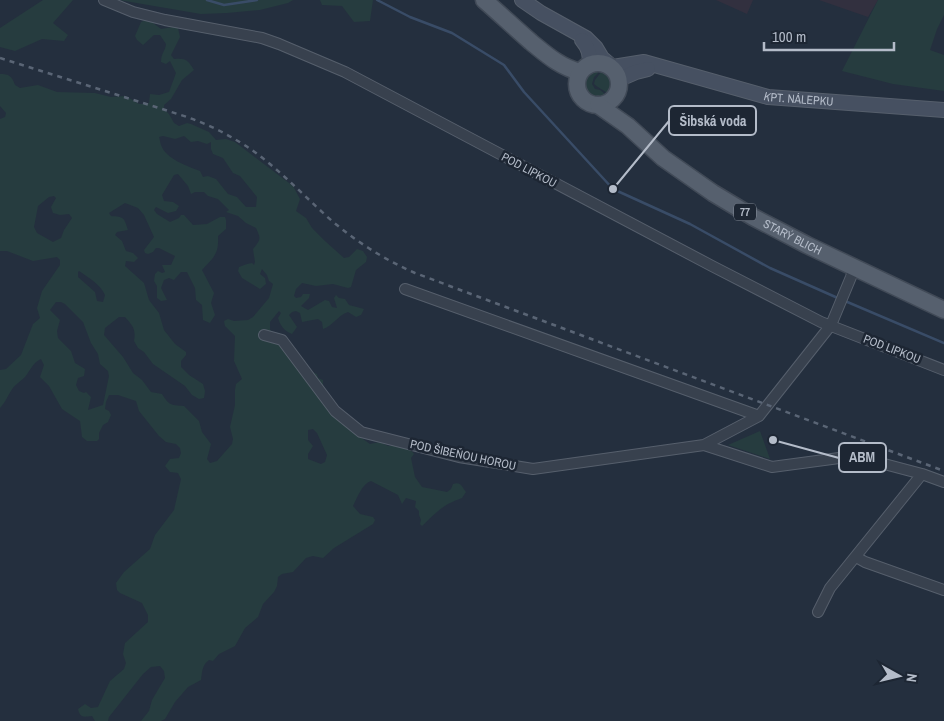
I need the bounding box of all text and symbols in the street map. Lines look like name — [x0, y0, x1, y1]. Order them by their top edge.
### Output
scale bar — [764, 20, 894, 52]
text: 100 m — [772, 26, 806, 47]
street label: KPT. NÁLEPKU — [762, 88, 834, 110]
callout: Šibská voda — [669, 106, 756, 135]
text: Šibská voda — [679, 112, 747, 130]
street label: POD LIPKOU — [499, 149, 559, 191]
road number: 77 — [734, 203, 756, 220]
street label: STARÝ BLICH — [760, 216, 824, 259]
street label: POD LIPKOU — [861, 331, 923, 367]
street label: POD ŠIBEŇOU HOROU — [409, 436, 517, 474]
callout: ABM — [839, 443, 886, 472]
text: ABM — [849, 448, 875, 466]
north arrow — [874, 651, 924, 701]
text: N — [902, 672, 921, 683]

